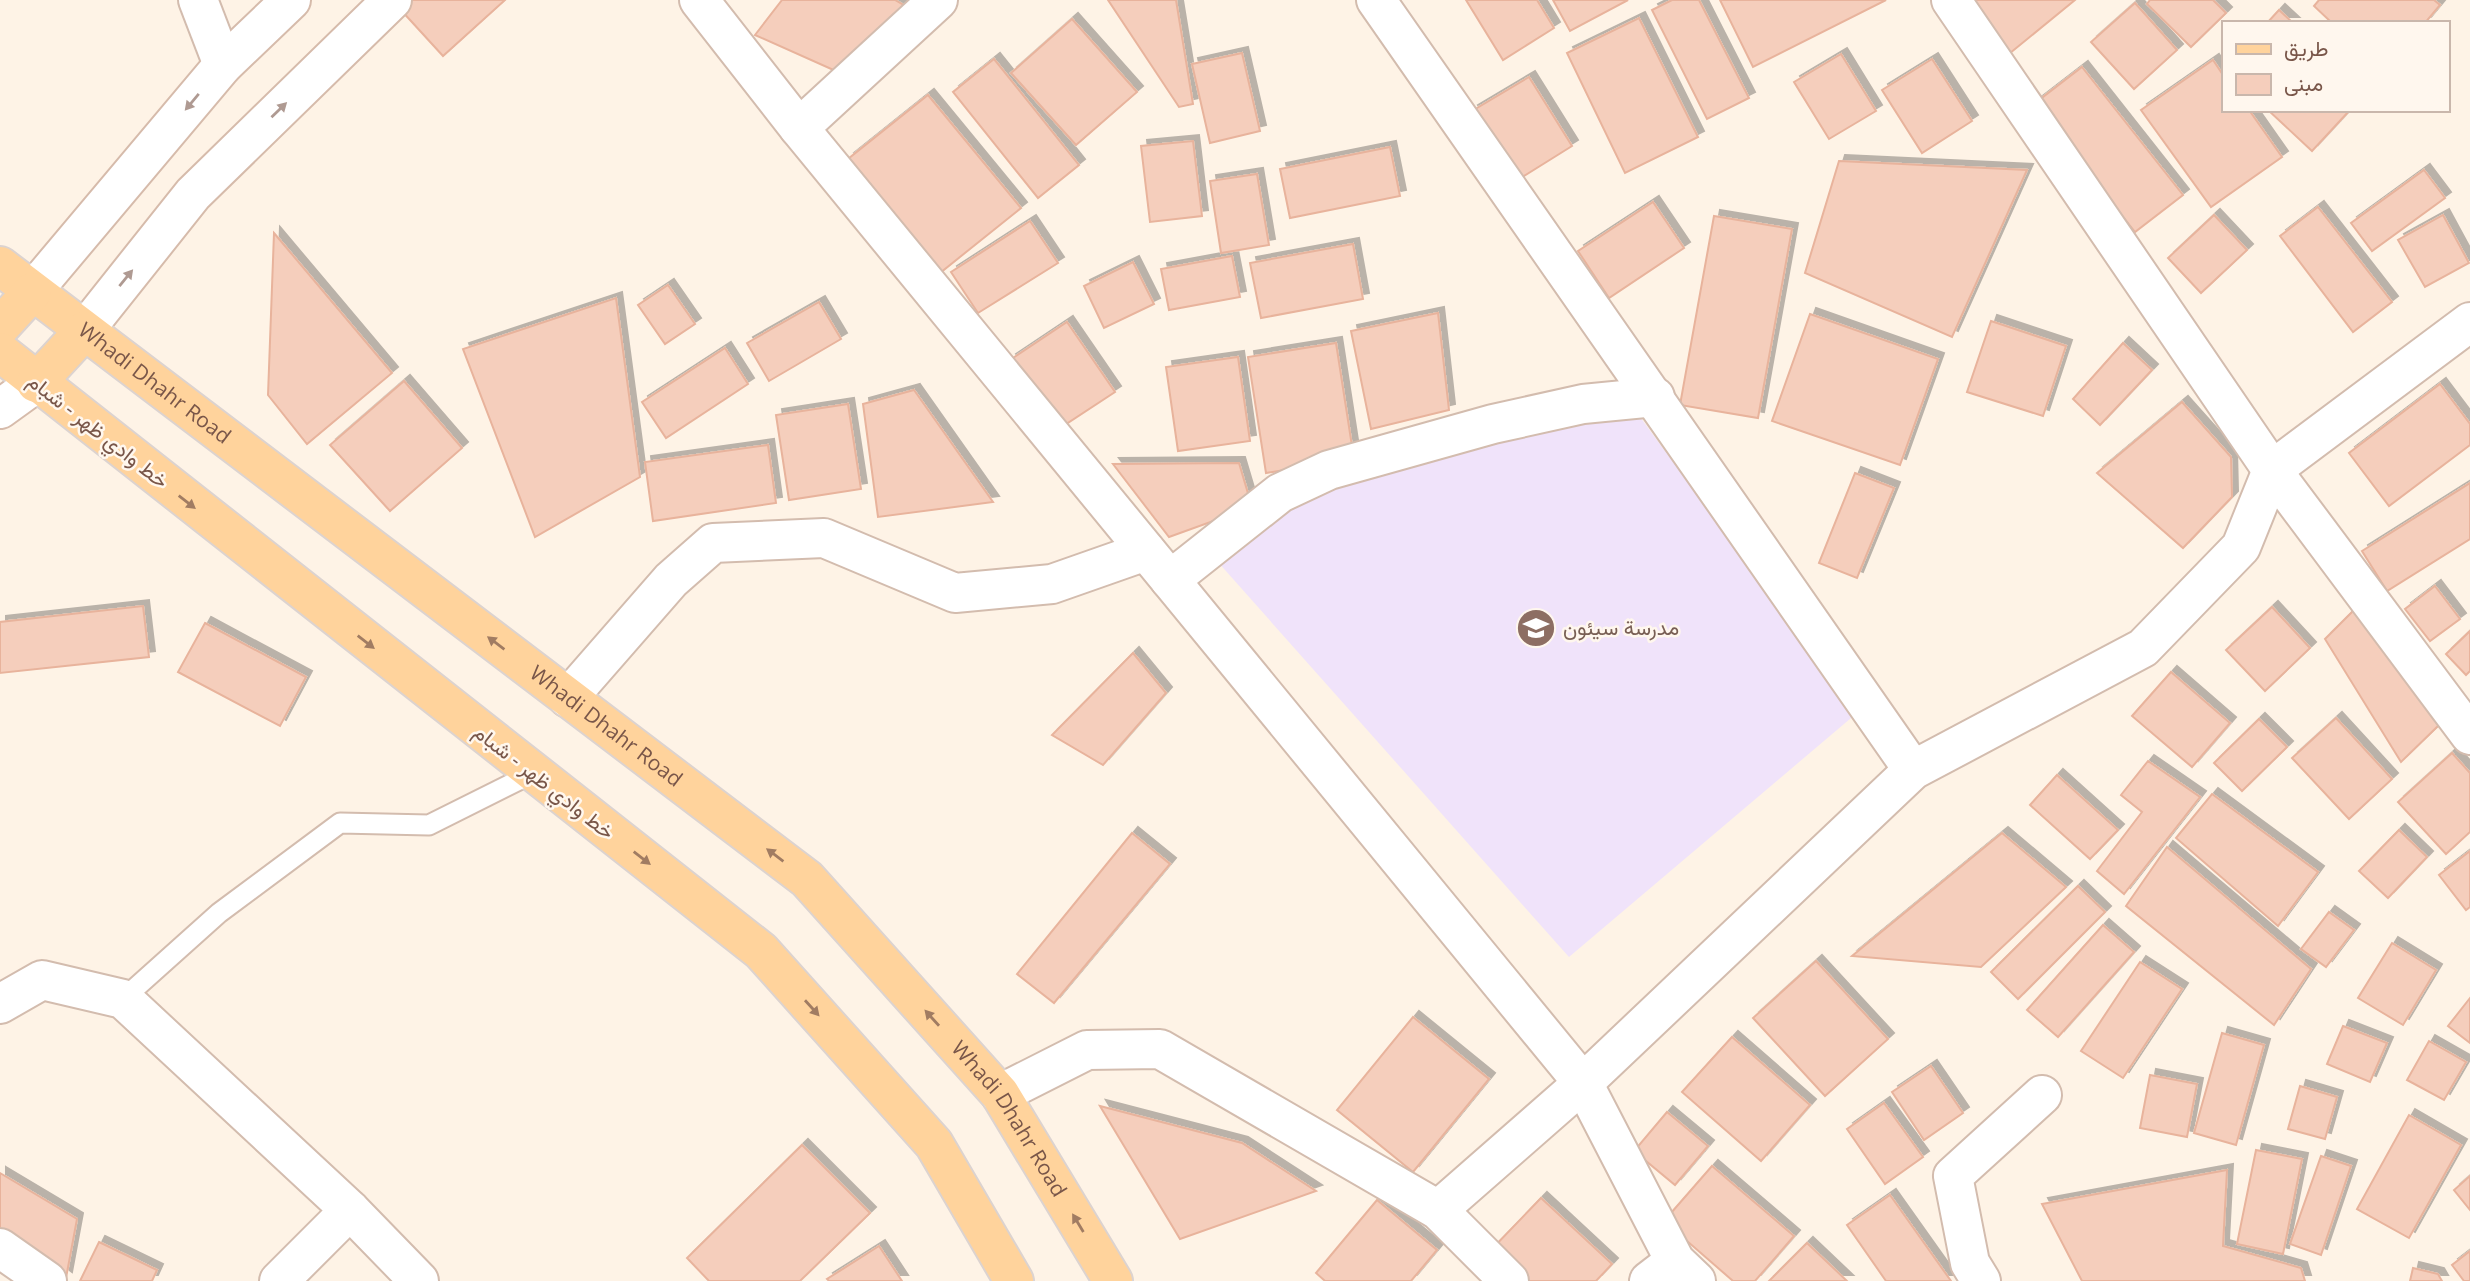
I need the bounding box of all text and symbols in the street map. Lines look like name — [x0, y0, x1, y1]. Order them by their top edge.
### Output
legend — [2222, 21, 2449, 112]
text: طريق — [2284, 34, 2329, 62]
text: مبنى — [2284, 69, 2323, 97]
one-way arrow — [185, 92, 200, 110]
one-way arrow — [270, 102, 287, 118]
one-way arrow — [119, 269, 134, 287]
street label: Whadi Dhahr Road — [73, 316, 237, 449]
street label: خط وادي ظهر - شبام — [20, 366, 175, 497]
one-way arrow — [178, 494, 196, 509]
school or university icon: مدرسة سيئون — [1515, 607, 1557, 649]
place label: مدرسة سيئون — [1563, 613, 1679, 641]
one-way arrow — [357, 635, 375, 650]
one-way arrow — [487, 637, 505, 651]
street label: Whadi Dhahr Road — [525, 659, 689, 792]
street label: خط وادي ظهر - شبام — [466, 717, 621, 848]
one-way arrow — [766, 848, 784, 862]
one-way arrow — [632, 851, 650, 866]
one-way arrow — [804, 999, 820, 1017]
one-way arrow — [925, 1010, 940, 1027]
street label: Whadi Dhahr Road — [946, 1034, 1074, 1202]
one-way arrow — [1072, 1213, 1084, 1232]

